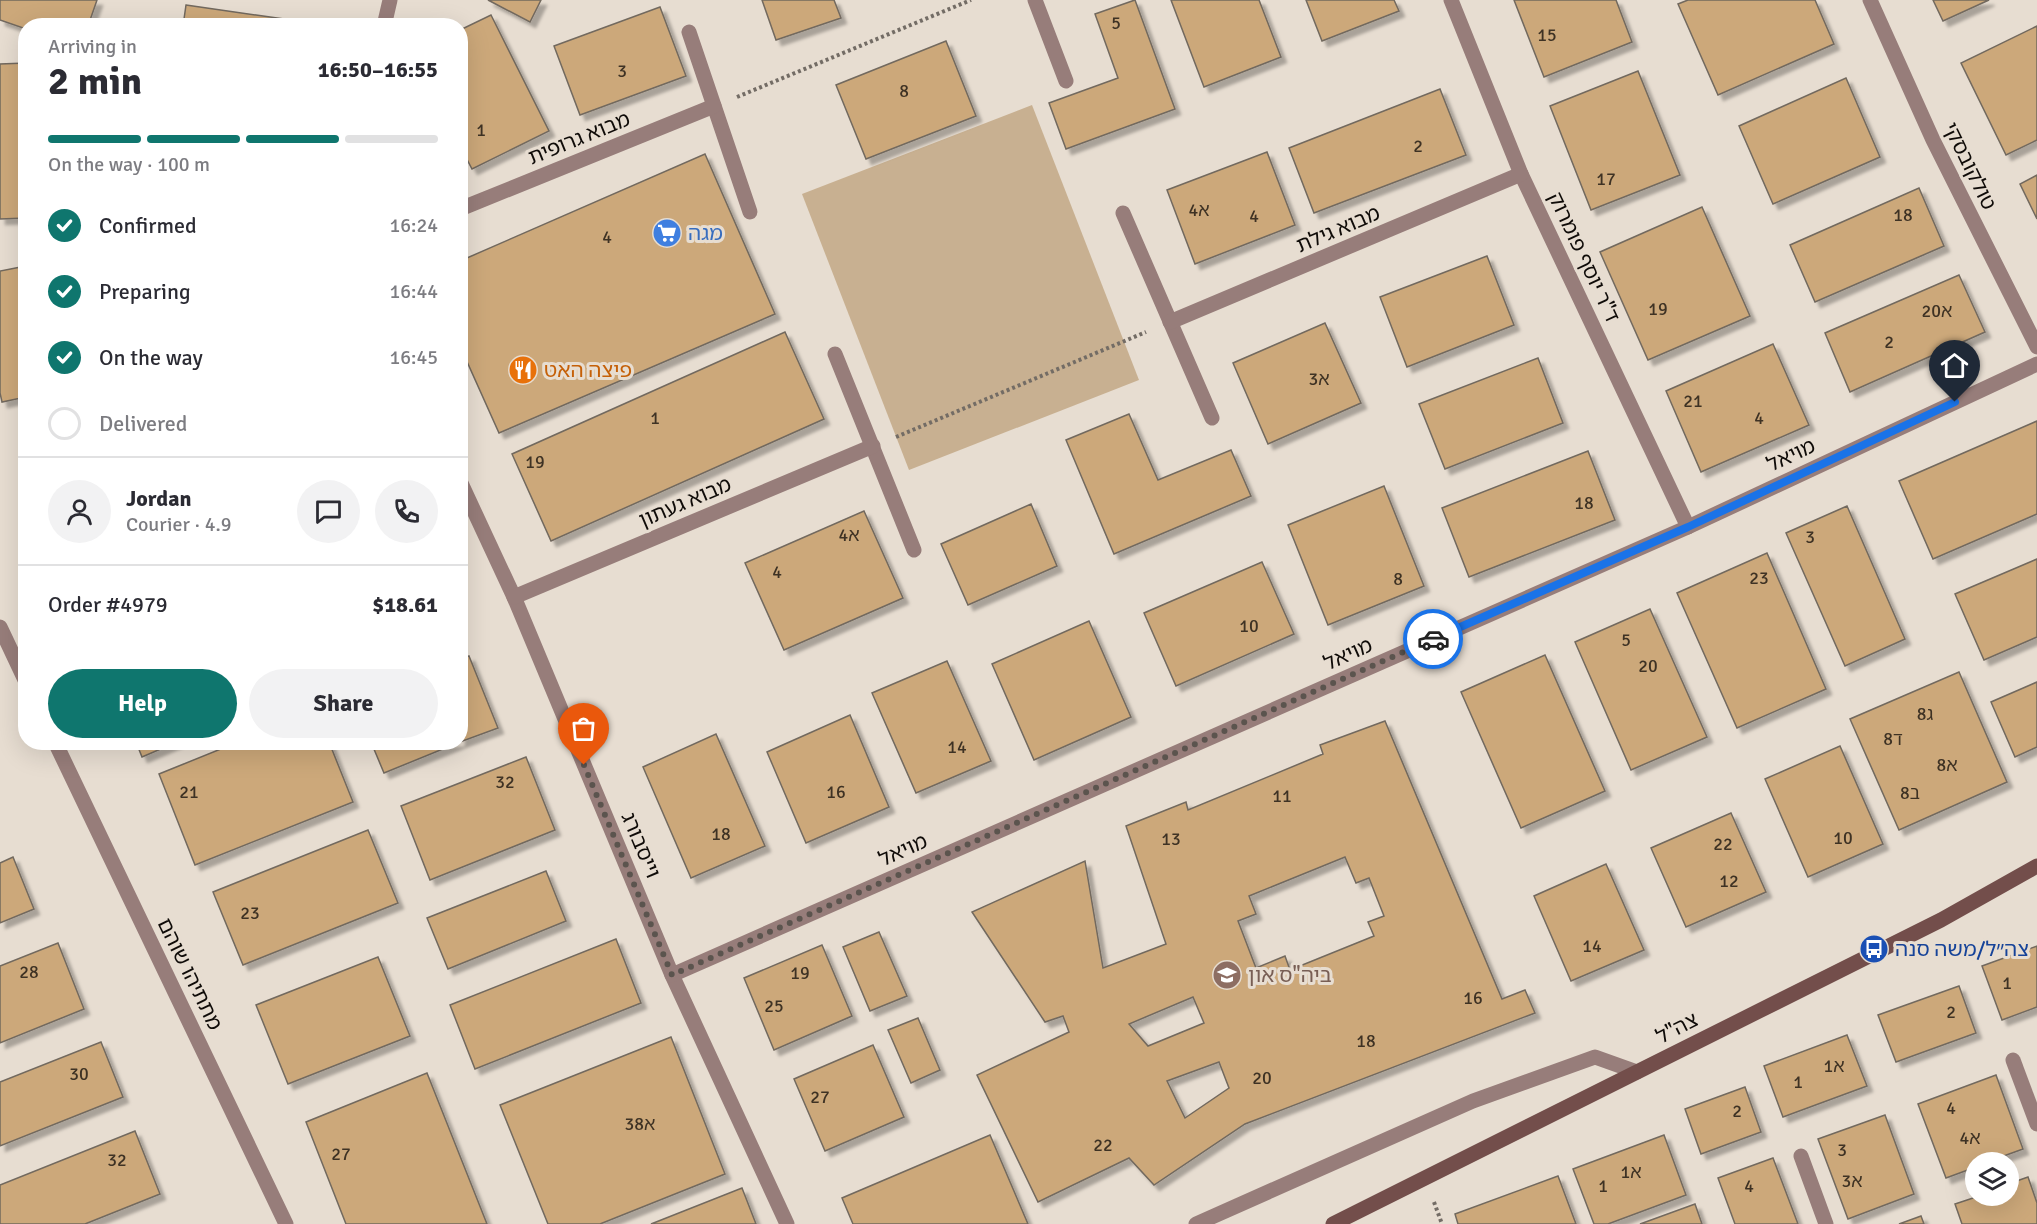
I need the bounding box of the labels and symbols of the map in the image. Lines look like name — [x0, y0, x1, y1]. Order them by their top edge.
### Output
house number: 5 — [1111, 12, 1121, 34]
house number: 15 — [1537, 24, 1557, 46]
house number: 3 — [617, 60, 627, 82]
house number: 8 — [899, 80, 909, 102]
street label: מבוא גרופית — [524, 106, 634, 170]
street label: טולקובסקי — [1938, 118, 2002, 214]
house number: 1 — [476, 119, 486, 141]
house number: 2 — [1413, 135, 1423, 157]
house number: 17 — [1596, 168, 1616, 190]
street label: ד"ר יוסף פומרוק — [1542, 188, 1626, 326]
house number: 4א — [1188, 199, 1210, 221]
street label: מבוא גילת — [1292, 200, 1384, 258]
house number: 18 — [1893, 204, 1913, 226]
house number: 4 — [1249, 205, 1259, 227]
supermarket icon: מגה — [651, 217, 683, 249]
place label: מגה — [688, 220, 723, 246]
house number: 4 — [602, 226, 612, 248]
house number: 19 — [1648, 298, 1668, 320]
house number: 20א — [1922, 300, 1952, 322]
house number: 2 — [1884, 331, 1894, 353]
pin — [1929, 340, 1980, 402]
restaurant icon: פיצה האט — [507, 354, 539, 386]
place label: פיצה האט — [544, 357, 632, 383]
house number: 3א — [1308, 368, 1330, 390]
house number: 21 — [1683, 390, 1703, 412]
house number: 1 — [650, 407, 660, 429]
house number: 4 — [1754, 407, 1764, 429]
street label: מויאל — [1763, 432, 1819, 477]
house number: 19 — [525, 451, 545, 473]
street label: מבוא געתון — [635, 471, 735, 533]
house number: 18 — [1574, 492, 1594, 514]
house number: 4א — [838, 524, 860, 546]
house number: 3 — [1805, 526, 1815, 548]
house number: 4 — [772, 561, 782, 583]
house number: 23 — [1749, 567, 1769, 589]
house number: 8 — [1393, 568, 1403, 590]
courier — [1403, 609, 1463, 669]
house number: 10 — [1239, 615, 1259, 637]
house number: 5 — [1621, 629, 1631, 651]
street label: מויאל — [1320, 632, 1376, 676]
house number: 20 — [1638, 655, 1658, 677]
pin — [558, 703, 609, 765]
house number: 8ג — [1917, 703, 1934, 725]
house number: 8ד — [1883, 728, 1903, 750]
house number: 14 — [947, 736, 967, 758]
house number: 8א — [1936, 754, 1958, 776]
house number: 32 — [495, 771, 515, 793]
house number: 21 — [179, 781, 199, 803]
house number: 16 — [826, 781, 846, 803]
house number: 8ב — [1900, 782, 1920, 804]
house number: 11 — [1272, 785, 1292, 807]
street label: וייסבורג — [616, 808, 666, 882]
house number: 18 — [711, 823, 731, 845]
house number: 10 — [1833, 827, 1853, 849]
street label: מויאל — [875, 828, 931, 872]
house number: 13 — [1161, 828, 1181, 850]
house number: 22 — [1713, 833, 1733, 855]
house number: 12 — [1719, 870, 1739, 892]
house number: 23 — [240, 902, 260, 924]
street label: מתתיהו שוהם — [152, 914, 228, 1034]
bus stop icon: צה״ל/משה סנה — [1858, 933, 1890, 965]
house number: 14 — [1582, 935, 1602, 957]
place label: צה״ל/משה סנה — [1895, 936, 2029, 962]
school or university icon: ביה"ס און — [1211, 959, 1243, 991]
house number: 28 — [19, 961, 39, 983]
house number: 19 — [790, 962, 810, 984]
place label: ביה"ס און — [1248, 962, 1332, 988]
house number: 1 — [2002, 972, 2012, 994]
house number: 16 — [1463, 987, 1483, 1009]
house number: 25 — [764, 995, 784, 1017]
house number: 2 — [1946, 1001, 1956, 1023]
street label: צה"ל — [1652, 1006, 1702, 1050]
house number: 18 — [1356, 1030, 1376, 1052]
house number: 1א — [1823, 1055, 1845, 1077]
house number: 30 — [69, 1063, 89, 1085]
house number: 20 — [1252, 1067, 1272, 1089]
house number: 1 — [1793, 1071, 1803, 1093]
house number: 27 — [810, 1086, 830, 1108]
house number: 4 — [1946, 1097, 1956, 1119]
house number: 2 — [1732, 1100, 1742, 1122]
house number: 38א — [625, 1113, 655, 1135]
house number: 4א — [1959, 1127, 1981, 1149]
house number: 22 — [1093, 1134, 1113, 1156]
house number: 3 — [1837, 1139, 1847, 1161]
house number: 27 — [331, 1143, 351, 1165]
house number: 32 — [107, 1149, 127, 1171]
house number: 1א — [1620, 1161, 1642, 1183]
house number: 3א — [1841, 1170, 1863, 1192]
house number: 1 — [1598, 1175, 1608, 1197]
house number: 4 — [1744, 1175, 1754, 1197]

